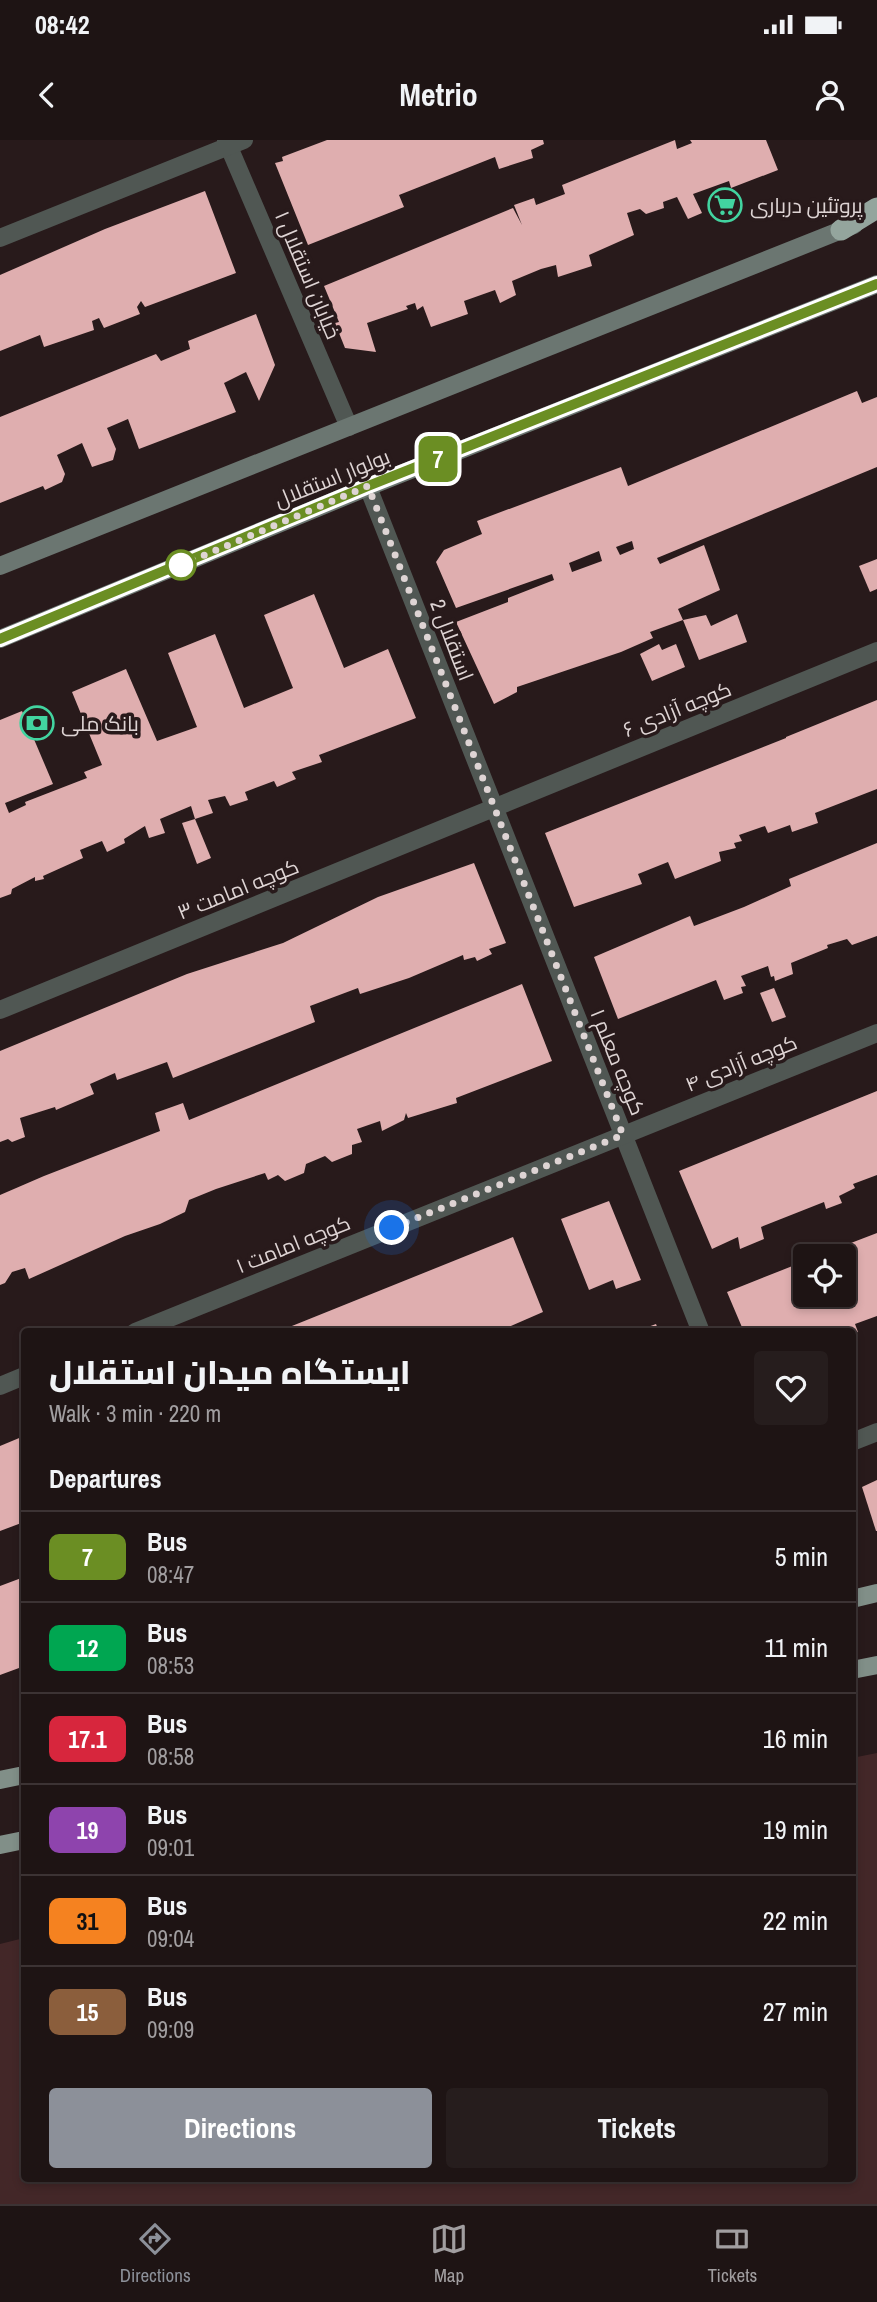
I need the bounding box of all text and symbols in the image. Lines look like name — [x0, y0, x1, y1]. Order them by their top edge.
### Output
text: 08:42 — [35, 7, 90, 42]
text: Metrio — [399, 73, 478, 116]
icon: back — [28, 76, 66, 114]
icon: person — [811, 76, 849, 114]
supermarket icon: پروتئین درباری — [706, 186, 744, 224]
place label: پروتئین درباری — [750, 191, 863, 220]
street label: خیابان استقلال ۱ — [268, 206, 348, 344]
line badge: 7 — [415, 436, 461, 482]
street label: بولوار استقلال — [270, 442, 394, 514]
text: 7 — [433, 443, 443, 475]
unlabelled marker — [166, 550, 196, 580]
street label: استقلال 2 — [423, 595, 481, 685]
street label: کوچه آزادی ۶ — [619, 674, 735, 744]
bank icon: بانک ملی — [18, 704, 56, 742]
place label: بانک ملی — [61, 709, 139, 738]
street label: کوچه امامت ۳ — [173, 851, 303, 927]
street label: کوچه معلم ۱ — [584, 1005, 652, 1119]
street label: کوچه آزادی ۴ — [681, 1027, 801, 1099]
street label: کوچه امامت ۱ — [231, 1208, 355, 1280]
your location — [374, 1210, 409, 1245]
map controls — [793, 1244, 856, 1307]
button: locate — [793, 1244, 856, 1307]
text: ایستگاه میدان استقلال — [49, 1350, 411, 1394]
button: heart — [754, 1351, 828, 1425]
text: Walk · 3 min · 220 m — [49, 1398, 221, 1429]
text: Departures — [49, 1461, 162, 1496]
text: Bus — [147, 1524, 187, 1559]
text: 5 min — [775, 1539, 828, 1574]
text: 7 — [82, 1541, 93, 1573]
text: 08:47 — [147, 1559, 194, 1590]
text: Bus — [147, 1615, 187, 1650]
text: 11 min — [764, 1630, 828, 1665]
text: 12 — [77, 1632, 98, 1664]
text: 08:53 — [147, 1650, 194, 1681]
text: Bus — [147, 1706, 187, 1741]
text: 16 min — [763, 1721, 828, 1756]
text: 17.1 — [68, 1723, 107, 1755]
text: 08:58 — [147, 1741, 194, 1772]
text: Bus — [147, 1797, 187, 1832]
text: 19 min — [763, 1812, 828, 1847]
text: 19 — [77, 1814, 98, 1846]
text: 09:01 — [147, 1832, 194, 1863]
text: Bus — [147, 1888, 187, 1923]
text: 22 min — [763, 1903, 828, 1938]
text: 31 — [77, 1905, 98, 1937]
text: 09:04 — [147, 1923, 194, 1954]
text: Bus — [147, 1979, 187, 2014]
text: 27 min — [763, 1994, 828, 2029]
text: 15 — [77, 1996, 98, 2028]
text: 09:09 — [147, 2014, 194, 2045]
button: Directions — [49, 2088, 432, 2168]
button: Tickets — [446, 2088, 828, 2168]
tab: Directions — [120, 2220, 191, 2288]
tab: Map — [430, 2220, 468, 2288]
tab: Tickets — [707, 2220, 757, 2288]

